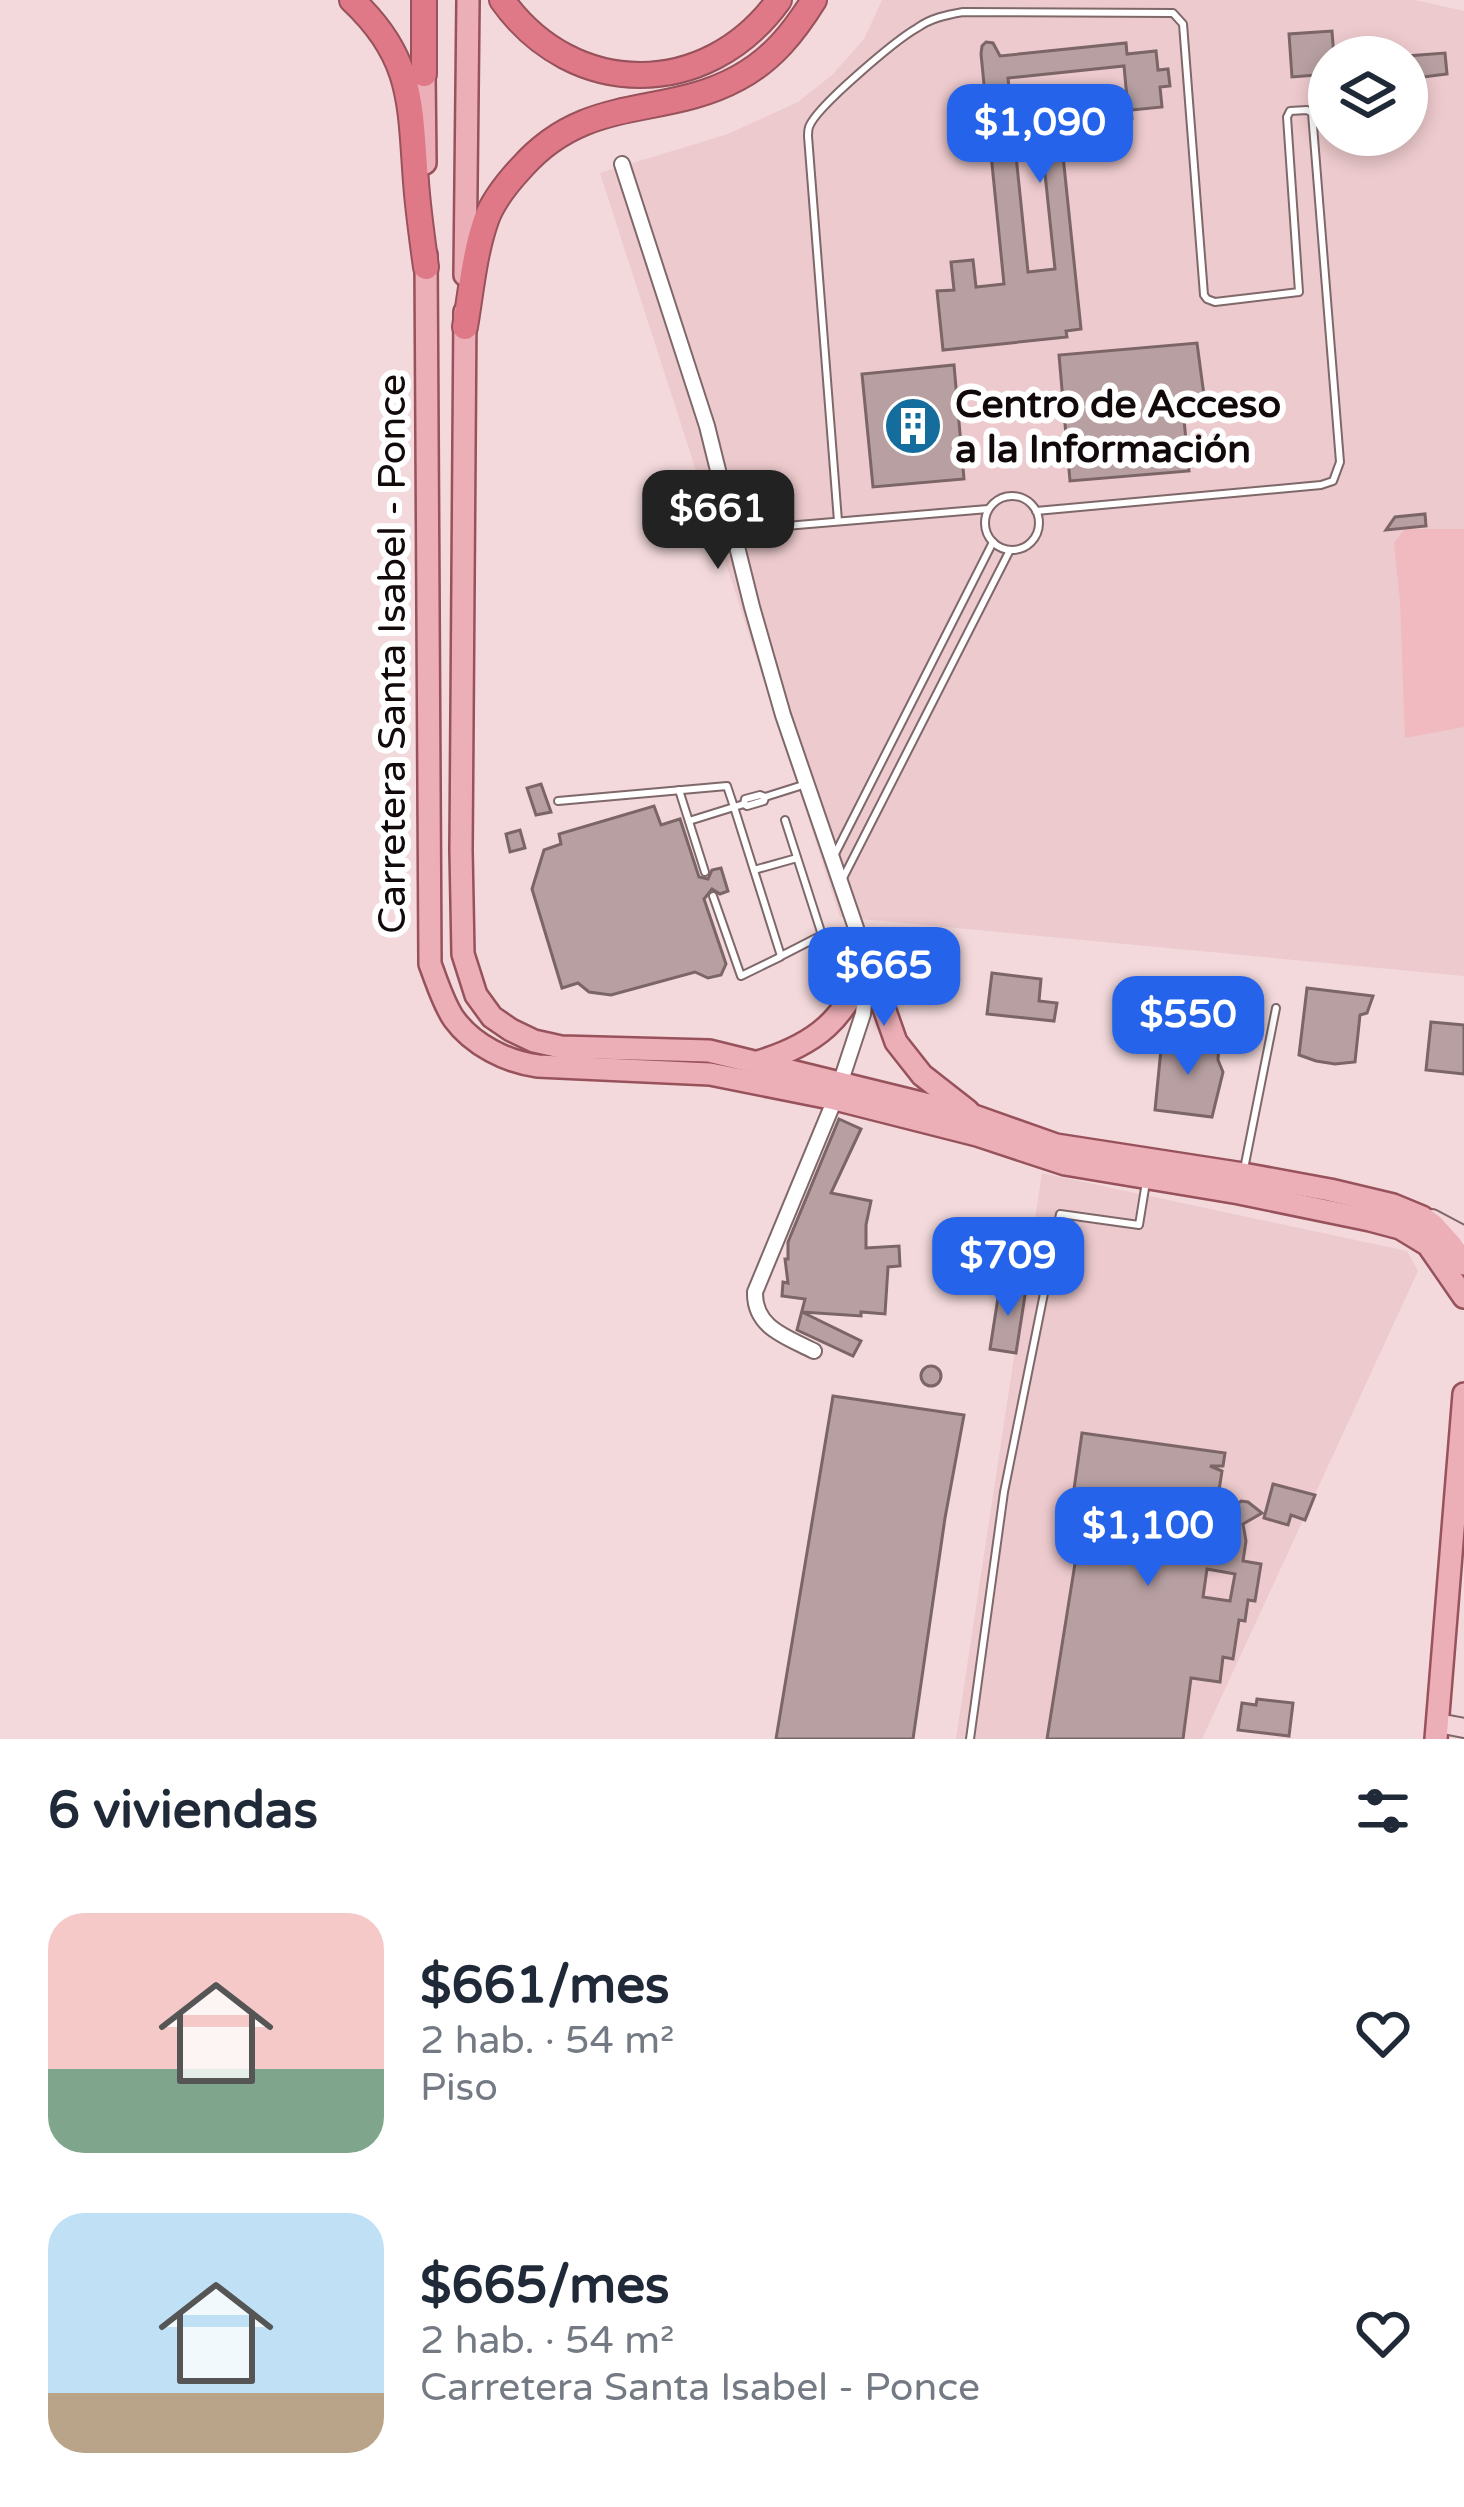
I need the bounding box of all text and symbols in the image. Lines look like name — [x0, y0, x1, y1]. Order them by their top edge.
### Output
map controls — [1308, 36, 1428, 156]
button: layers — [1308, 36, 1428, 156]
pin: $1,090 — [942, 84, 1138, 186]
text: $1,090 — [974, 99, 1106, 146]
street label: Carretera Santa Isabel - Ponce — [369, 374, 416, 934]
place label: Centro de Acceso a la Información — [955, 381, 1281, 473]
building icon: Centro de Acceso a la Información — [882, 395, 944, 457]
pin: $661 — [647, 470, 789, 572]
text: $661 — [669, 485, 767, 532]
pin: $665 — [813, 927, 955, 1029]
text: $665 — [835, 942, 933, 989]
pin: $550 — [1117, 976, 1259, 1078]
text: $550 — [1139, 991, 1237, 1038]
pin: $709 — [937, 1217, 1079, 1319]
text: $709 — [959, 1232, 1057, 1279]
pin: $1,100 — [1050, 1487, 1246, 1589]
text: $1,100 — [1082, 1502, 1214, 1549]
icon: filters — [1350, 1778, 1416, 1844]
text: 6 viviendas — [48, 1780, 318, 1842]
text: $661/mes — [420, 1955, 670, 2017]
icon: home — [144, 1961, 288, 2105]
icon: heart — [1350, 2000, 1416, 2066]
text: 2 hab. · 54 m² — [420, 2017, 674, 2064]
text: Piso — [420, 2064, 498, 2111]
text: $665/mes — [420, 2255, 670, 2317]
icon: home — [144, 2261, 288, 2405]
icon: heart — [1350, 2300, 1416, 2366]
text: 2 hab. · 54 m² — [420, 2317, 674, 2364]
text: Carretera Santa Isabel - Ponce — [420, 2364, 980, 2411]

